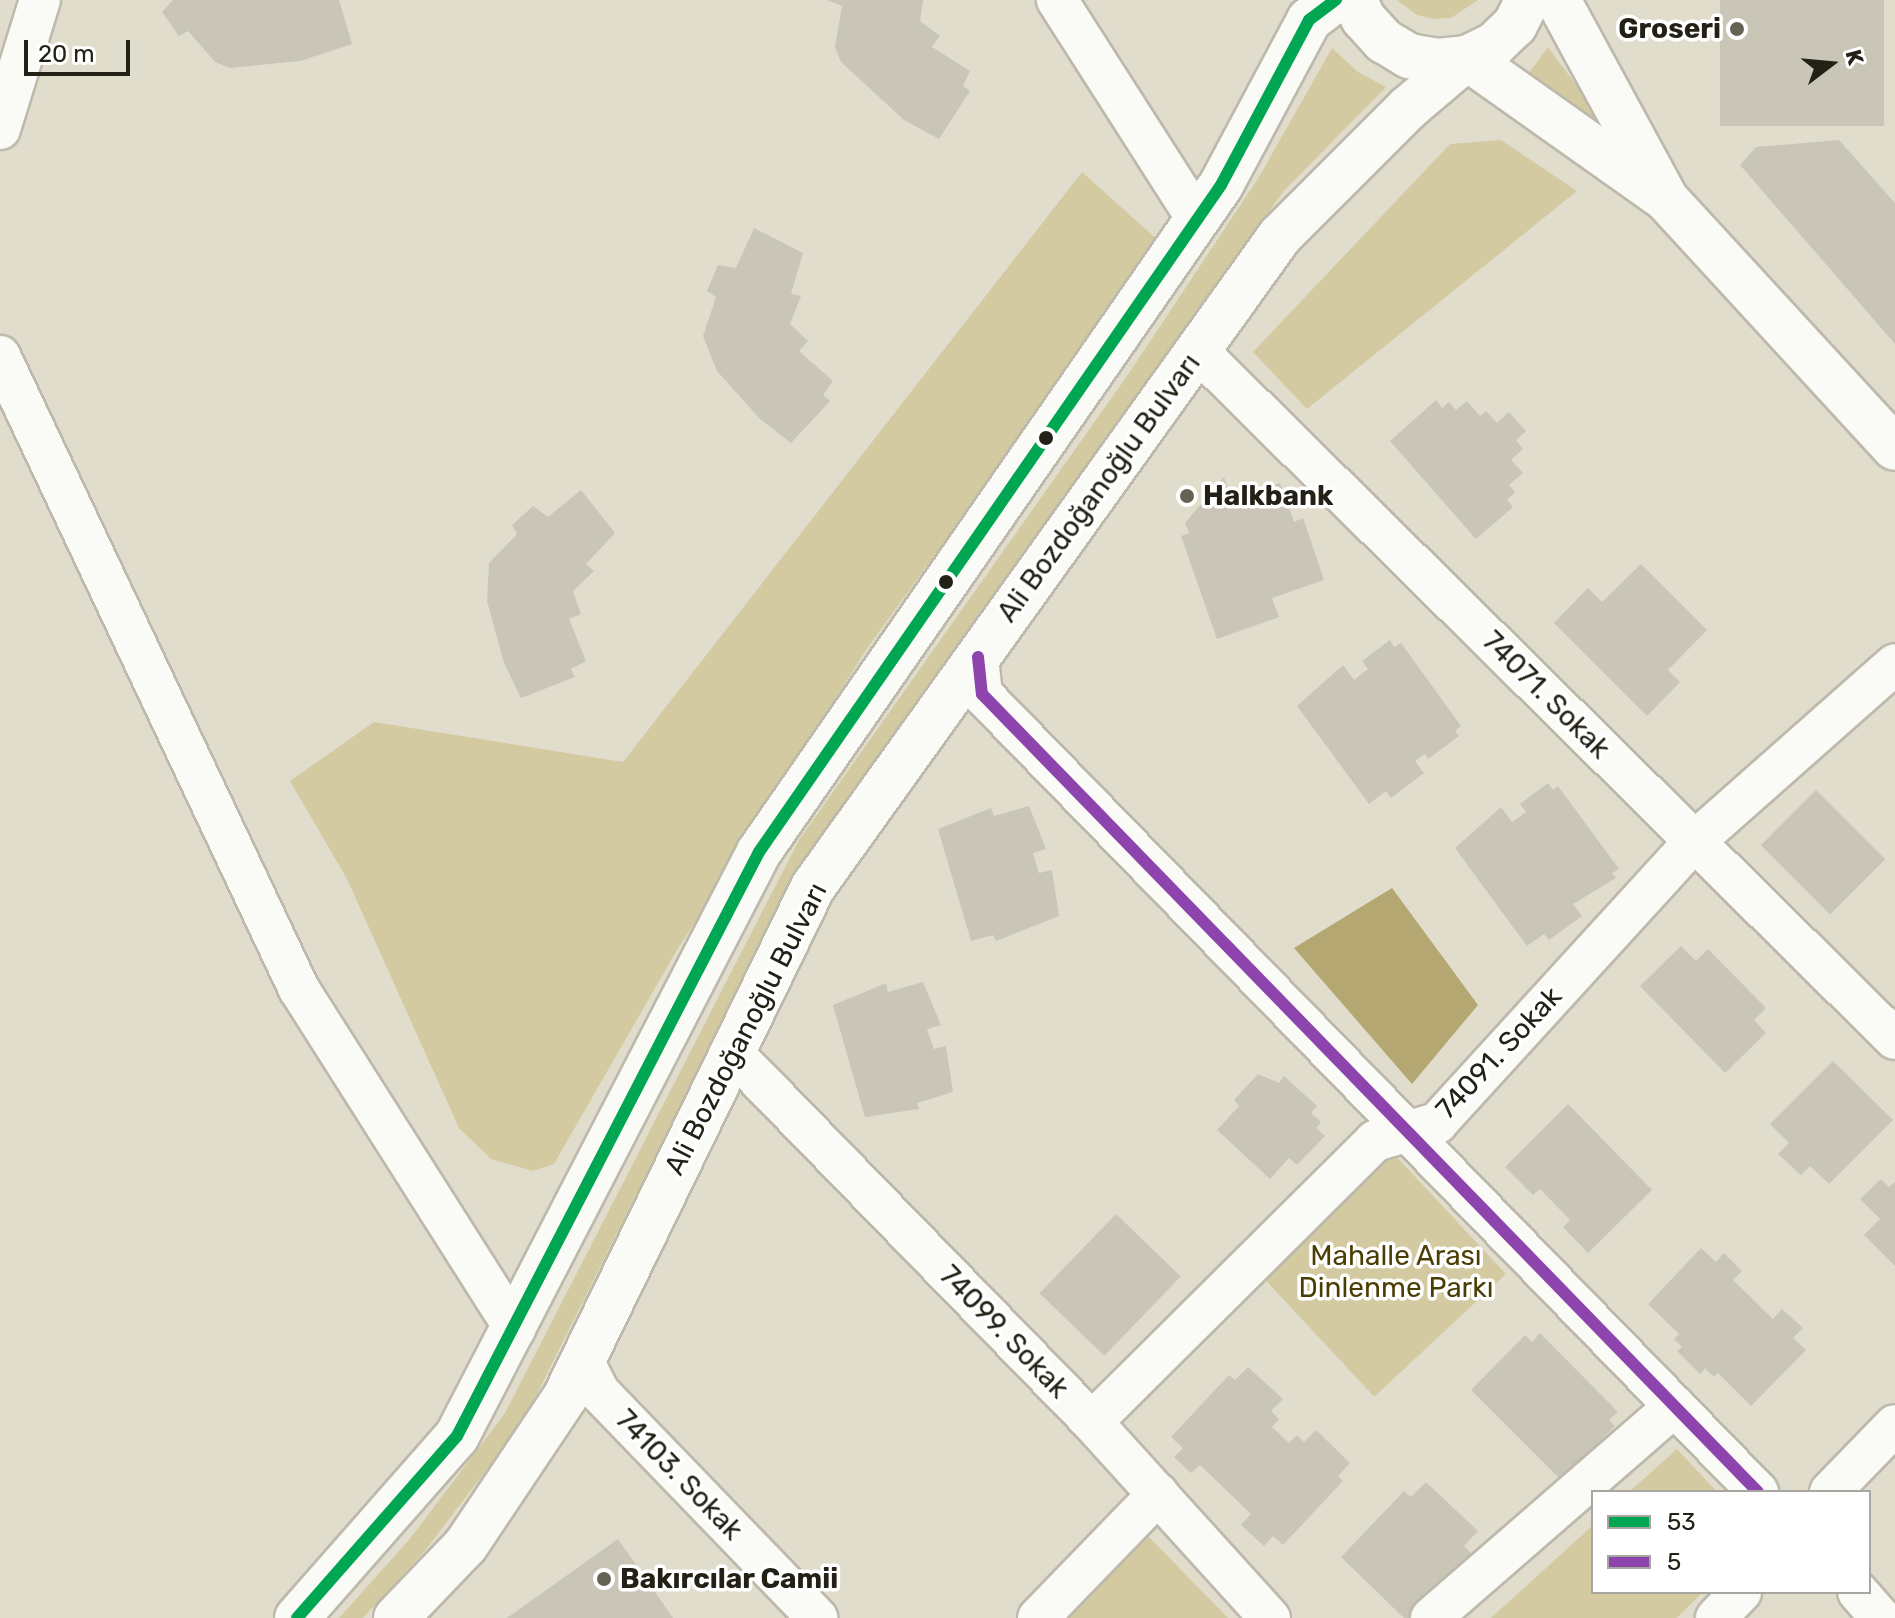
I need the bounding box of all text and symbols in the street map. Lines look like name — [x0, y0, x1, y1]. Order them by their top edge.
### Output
place label: Groseri — [1618, 12, 1721, 46]
marker: Groseri — [1728, 20, 1746, 38]
scale bar — [28, 24, 134, 74]
north arrow — [1791, 24, 1871, 104]
text: 20 m — [38, 40, 95, 68]
text: K — [1840, 47, 1870, 68]
street label: Ali Bozdoğanoğlu Bulvarı — [990, 347, 1208, 629]
unlabelled marker — [1038, 430, 1054, 446]
place label: Halkbank — [1203, 479, 1333, 513]
marker: Halkbank — [1178, 487, 1196, 505]
unlabelled marker — [938, 574, 954, 590]
street label: 74071. Sokak — [1475, 624, 1617, 766]
street label: Ali Bozdoğanoğlu Bulvarı — [658, 877, 834, 1181]
street label: 74091. Sokak — [1429, 980, 1569, 1126]
park label: Mahalle Arası Dinlenme Parkı — [1299, 1239, 1493, 1305]
street label: 74099. Sokak — [932, 1259, 1076, 1405]
street label: 74103. Sokak — [608, 1403, 750, 1547]
legend — [1591, 1490, 1871, 1594]
text: 53 — [1667, 1508, 1696, 1536]
text: 5 — [1667, 1548, 1681, 1576]
place label: Bakırcılar Camii — [620, 1562, 839, 1596]
marker: Bakırcılar Camii — [595, 1570, 613, 1588]

